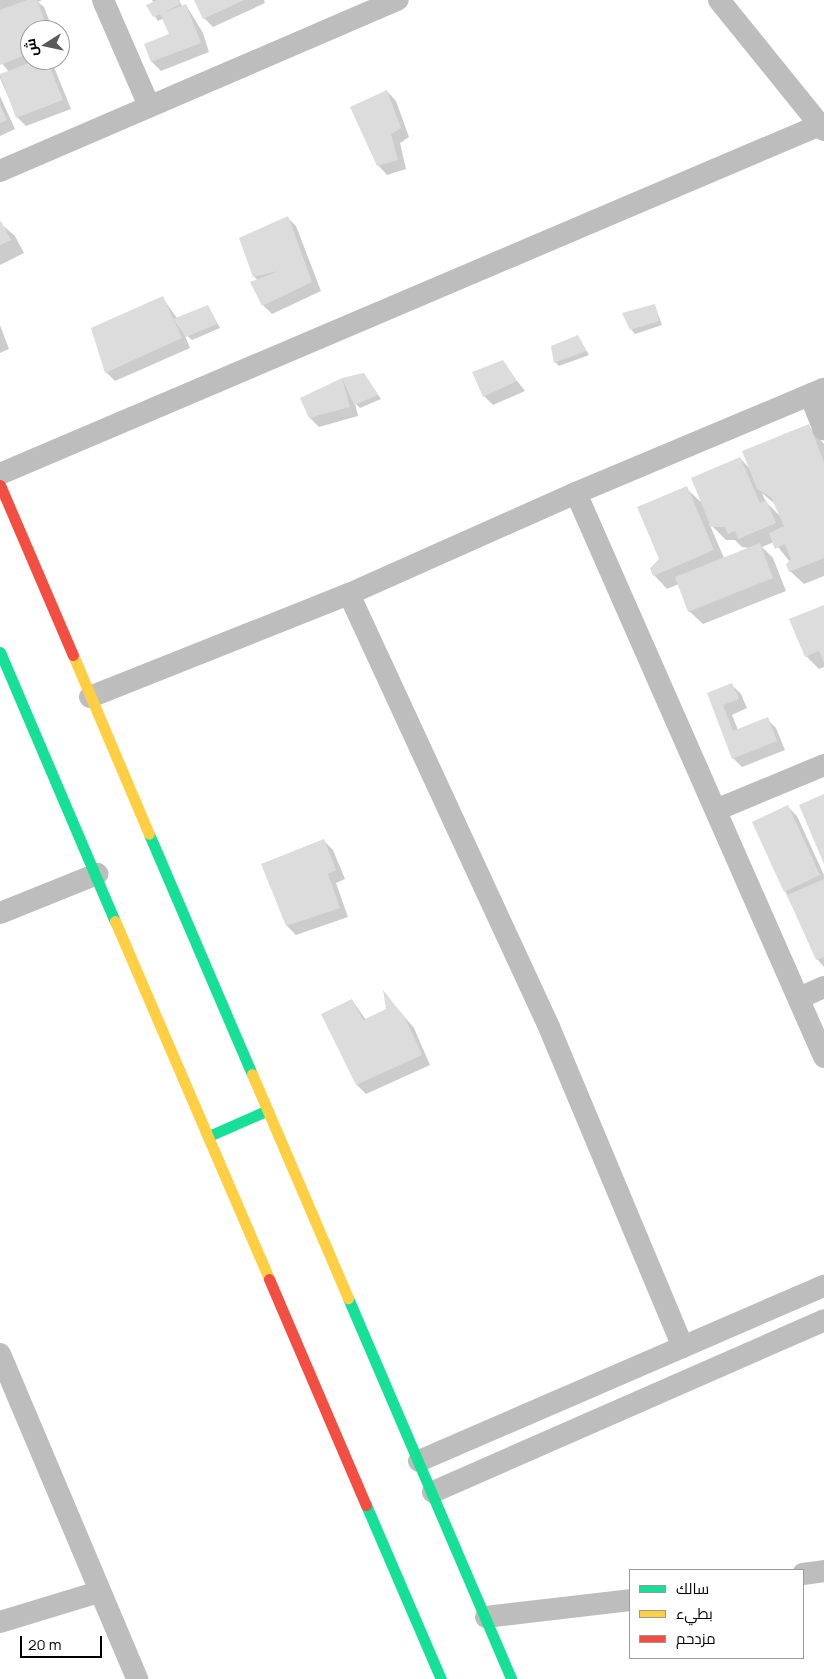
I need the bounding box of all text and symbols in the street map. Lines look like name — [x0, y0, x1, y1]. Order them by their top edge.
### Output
north arrow — [20, 20, 70, 70]
text: ش — [20, 37, 42, 58]
legend — [629, 1569, 804, 1659]
text: سالك — [676, 1578, 709, 1599]
text: بطيء — [676, 1603, 713, 1624]
scale bar — [22, 1626, 105, 1658]
text: مزدحم — [676, 1628, 716, 1649]
text: 20 m — [28, 1634, 61, 1655]

